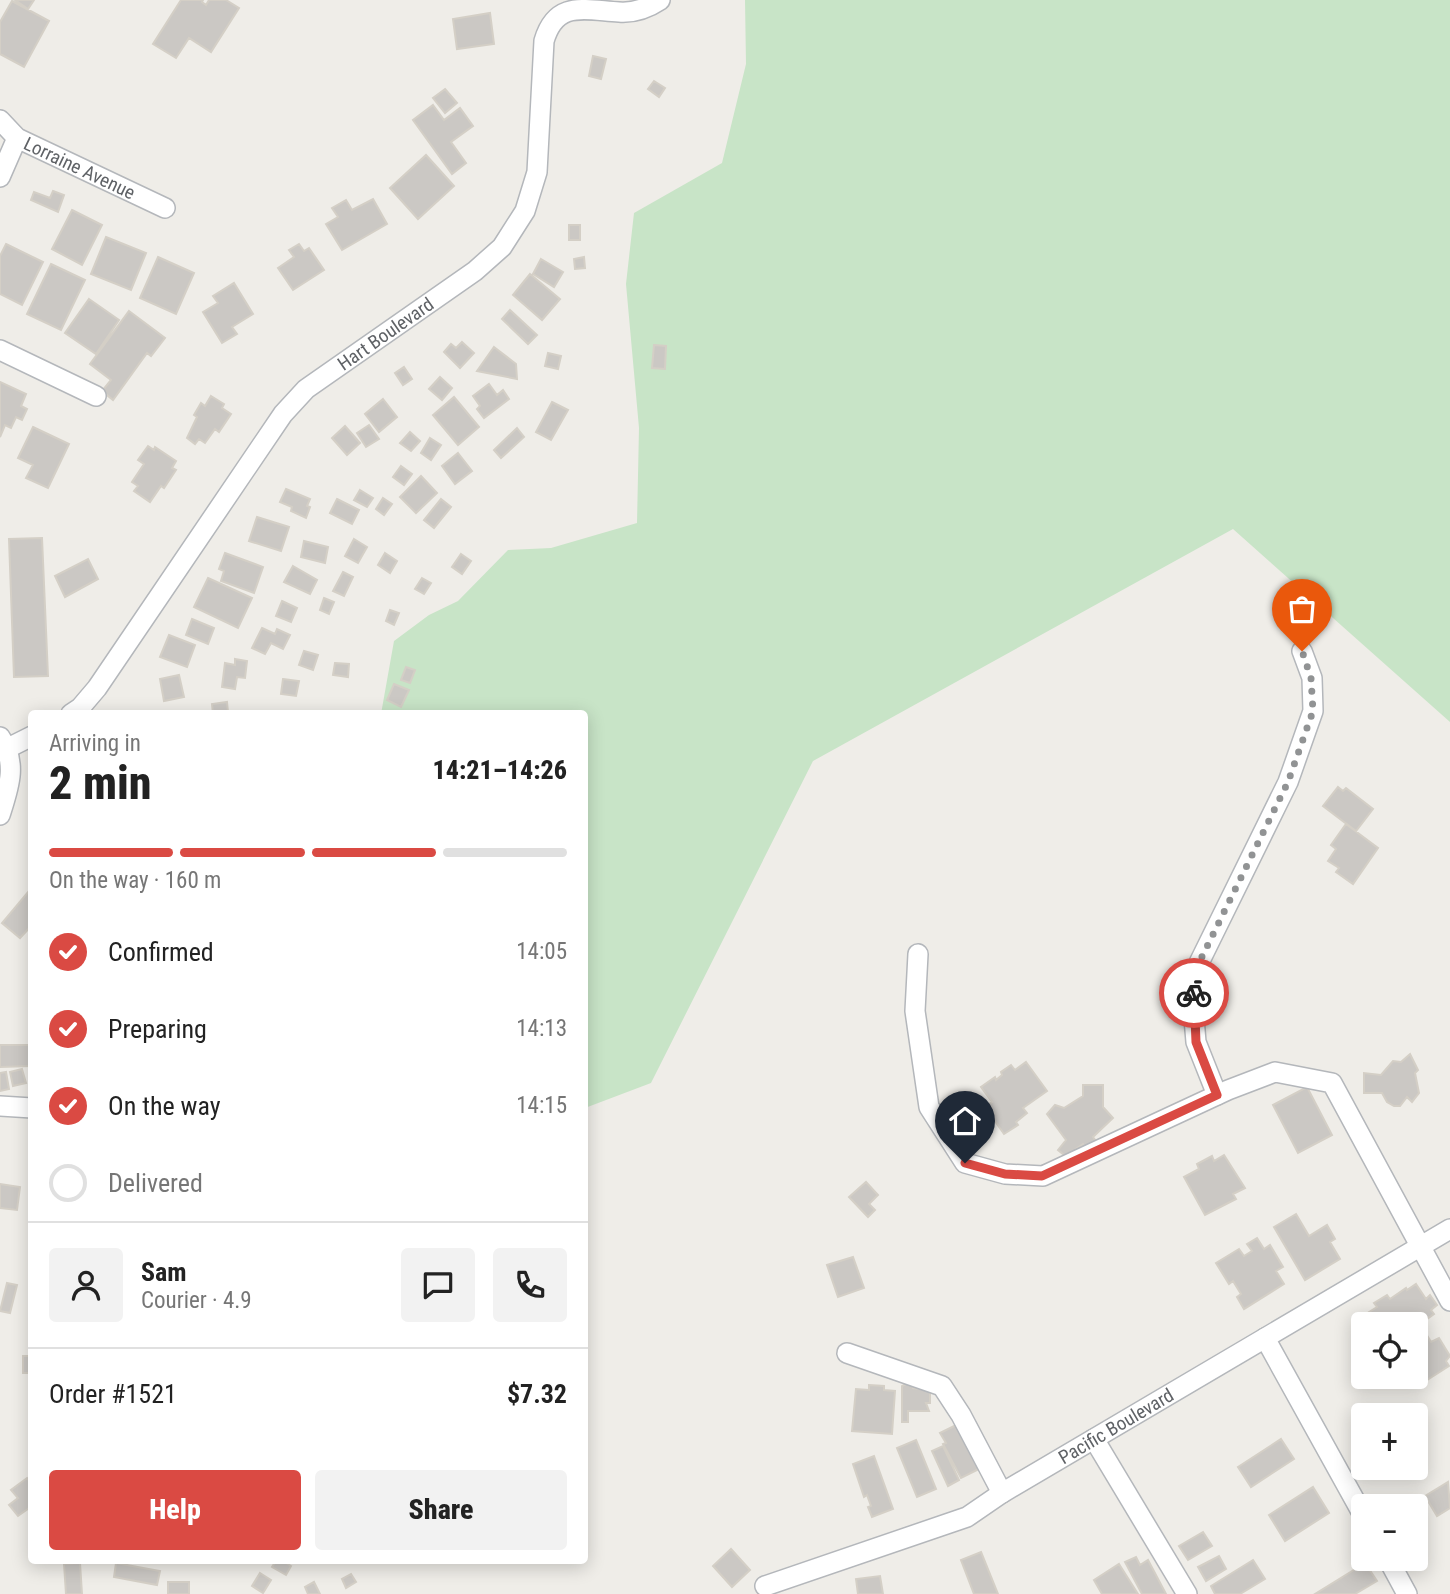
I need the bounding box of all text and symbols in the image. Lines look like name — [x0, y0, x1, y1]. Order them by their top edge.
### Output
street label: Lorraine Avenue — [20, 132, 139, 204]
street label: Hart Boulevard — [333, 293, 438, 375]
pin — [1272, 579, 1332, 651]
icon: bag — [1283, 590, 1321, 628]
text: Arriving in — [49, 730, 141, 757]
text: 14:21–14:26 — [433, 755, 567, 785]
text: 2 min — [49, 756, 152, 810]
text: On the way · 160 m — [49, 867, 221, 894]
icon: check — [49, 933, 87, 971]
text: Confirmed — [108, 937, 214, 967]
text: 14:05 — [516, 938, 567, 965]
courier — [1159, 958, 1229, 1028]
icon: bike — [1175, 974, 1213, 1012]
icon: check — [49, 1010, 87, 1048]
text: Preparing — [108, 1014, 207, 1044]
text: 14:13 — [516, 1015, 567, 1042]
icon: check — [49, 1087, 87, 1125]
text: On the way — [108, 1091, 221, 1121]
pin — [935, 1091, 995, 1163]
text: 14:15 — [516, 1092, 567, 1119]
icon: home — [946, 1102, 984, 1140]
text: Delivered — [108, 1168, 203, 1198]
button: person — [49, 1248, 123, 1322]
button: chat — [401, 1248, 475, 1322]
button: phone — [493, 1248, 567, 1322]
text: Sam — [141, 1257, 187, 1287]
text: Courier · 4.9 — [141, 1287, 252, 1314]
map controls — [1351, 1312, 1428, 1571]
button: locate — [1351, 1312, 1428, 1389]
text: Order #1521 — [49, 1379, 177, 1409]
text: $7.32 — [507, 1379, 567, 1409]
street label: Pacific Boulevard — [1054, 1384, 1178, 1469]
button: + — [1351, 1403, 1428, 1480]
button: Help — [49, 1470, 301, 1550]
button: Share — [315, 1470, 567, 1550]
button: − — [1351, 1494, 1428, 1571]

